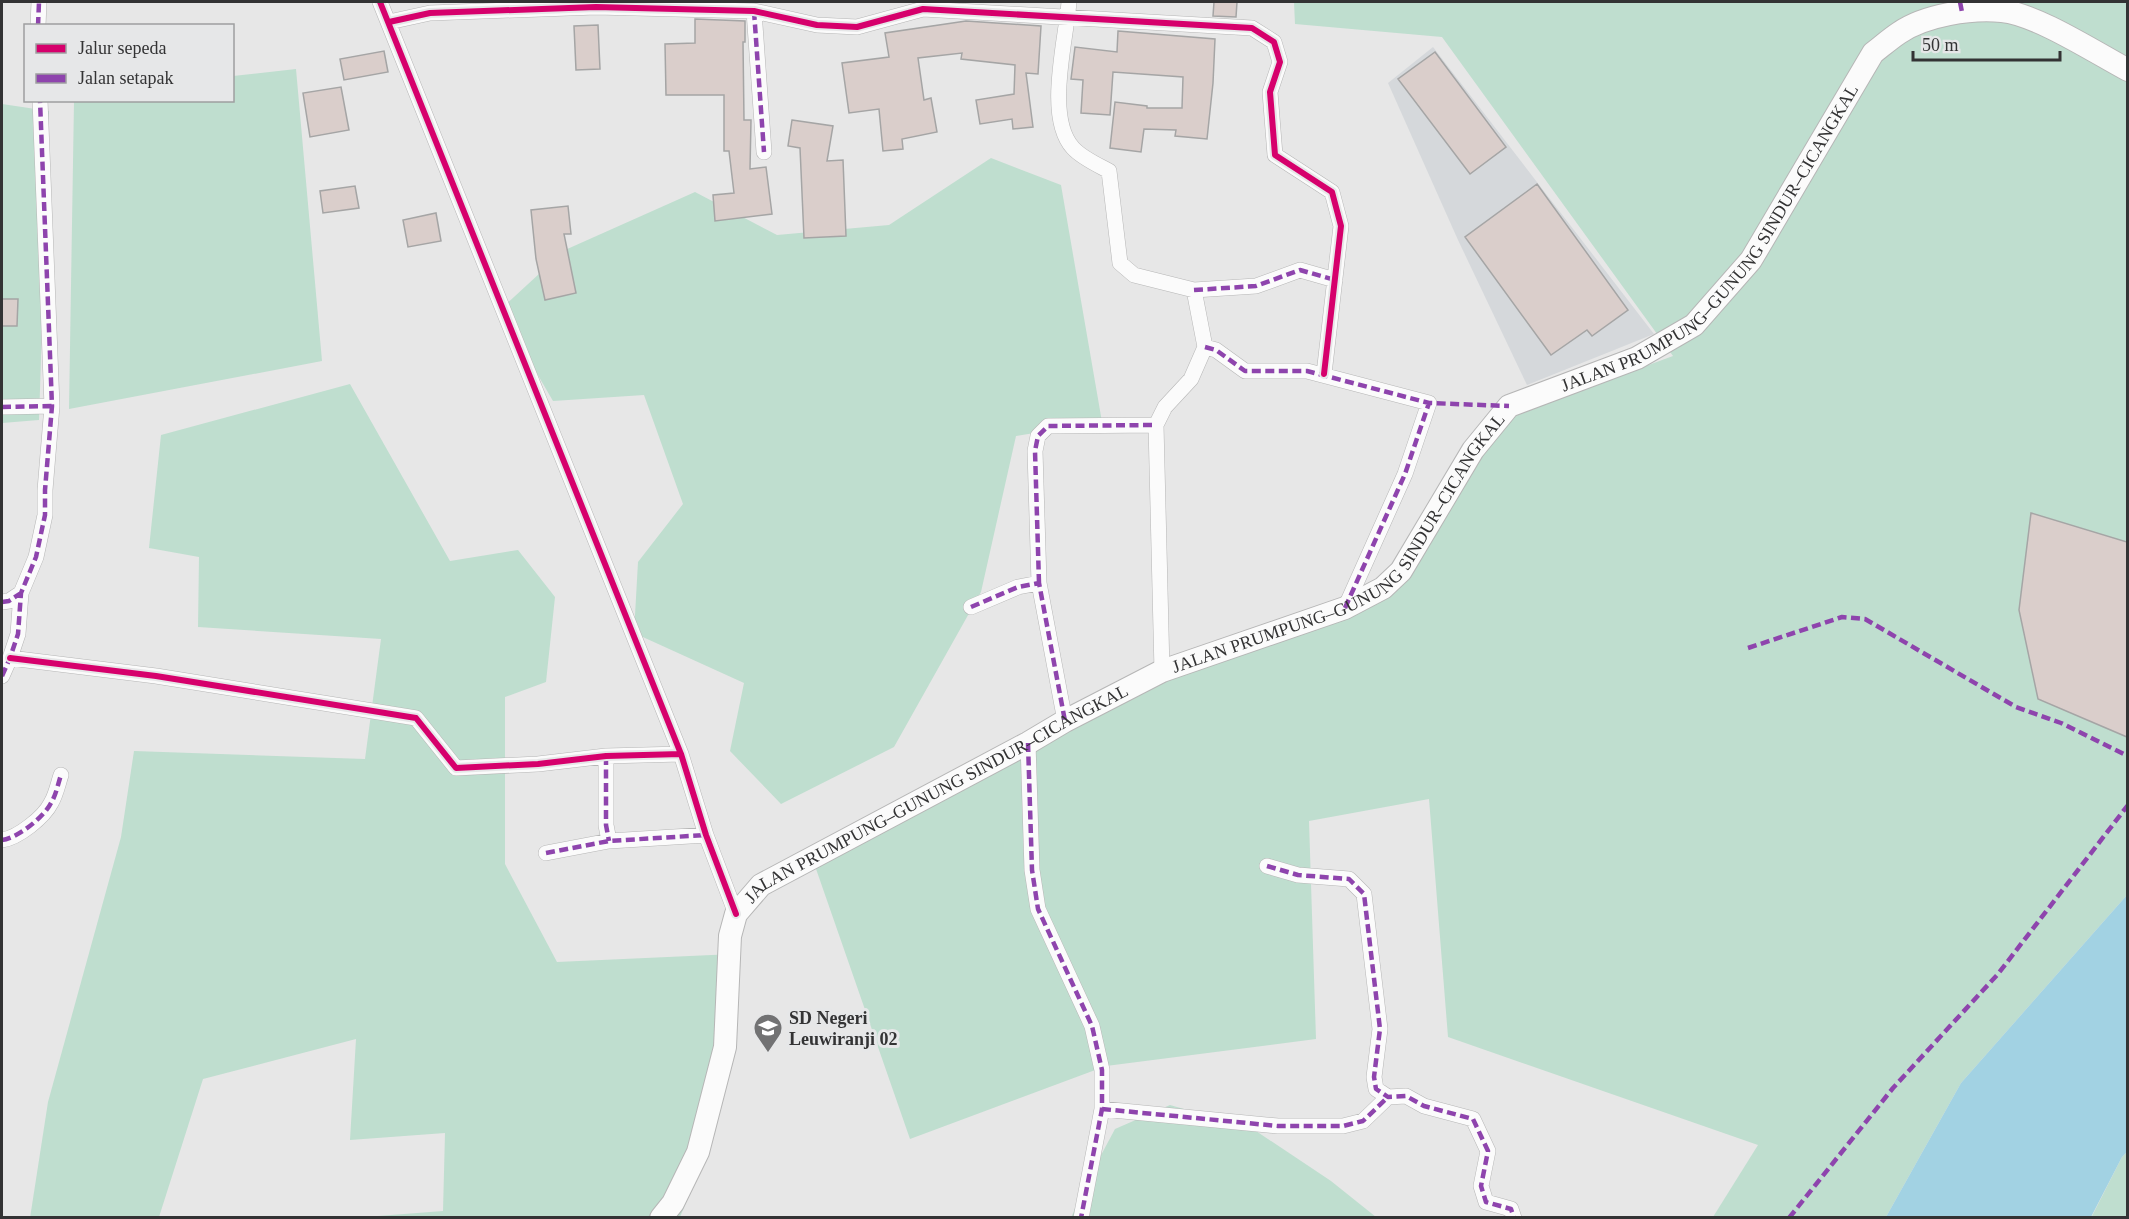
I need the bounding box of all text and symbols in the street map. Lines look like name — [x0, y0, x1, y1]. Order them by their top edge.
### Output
legend — [24, 24, 234, 102]
scale bar — [1913, 24, 2060, 62]
text: 50 m — [1922, 35, 1959, 55]
text: Jalur sepeda — [78, 38, 166, 58]
text: Jalan setapak — [78, 68, 173, 88]
street label: JALAN PRUMPUNG–GUNUNG SINDUR–CICANGKAL — [1558, 81, 1862, 396]
street label: JALAN PRUMPUNG–GUNUNG SINDUR–CICANGKAL — [1169, 409, 1509, 677]
street label: JALAN PRUMPUNG–GUNUNG SINDUR–CICANGKAL — [740, 680, 1131, 907]
place label: SD Negeri Leuwiranji 02 — [789, 1008, 898, 1049]
school or university icon: SD Negeri Leuwiranji 02 — [752, 1012, 784, 1054]

